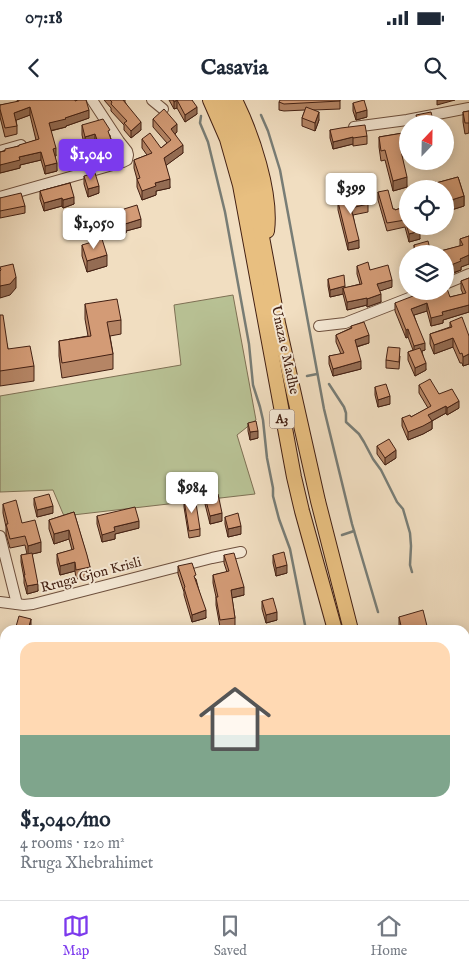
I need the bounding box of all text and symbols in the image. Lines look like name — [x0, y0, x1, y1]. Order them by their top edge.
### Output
text: 07:18 — [25, 6, 63, 30]
icon: back — [20, 54, 48, 82]
text: Casavia — [201, 54, 268, 82]
icon: search — [421, 54, 449, 82]
north arrow — [399, 115, 454, 170]
map controls — [399, 115, 454, 300]
pin: $1,040 — [50, 138, 132, 181]
text: $1,040 — [70, 145, 112, 165]
pin: $399 — [321, 172, 381, 215]
text: $399 — [337, 179, 365, 199]
button: locate — [399, 180, 454, 235]
pin: $1,050 — [53, 208, 135, 250]
text: $1,050 — [74, 214, 114, 234]
button: layers — [399, 245, 454, 300]
street label: Unaza e Madhe — [267, 304, 303, 397]
road number: A3 — [270, 410, 294, 428]
pin: $984 — [162, 472, 222, 514]
text: $984 — [177, 478, 207, 498]
street label: Rruga Gjon Krisli — [39, 553, 144, 597]
icon: home — [190, 674, 280, 764]
text: $1,040/mo — [20, 807, 111, 834]
text: 4 rooms · 120 m² — [20, 834, 125, 854]
text: Rruga Xhebrahimet — [20, 854, 153, 874]
tab: Map — [62, 912, 90, 960]
tab: Saved — [214, 912, 247, 960]
tab: Home — [371, 912, 407, 960]

